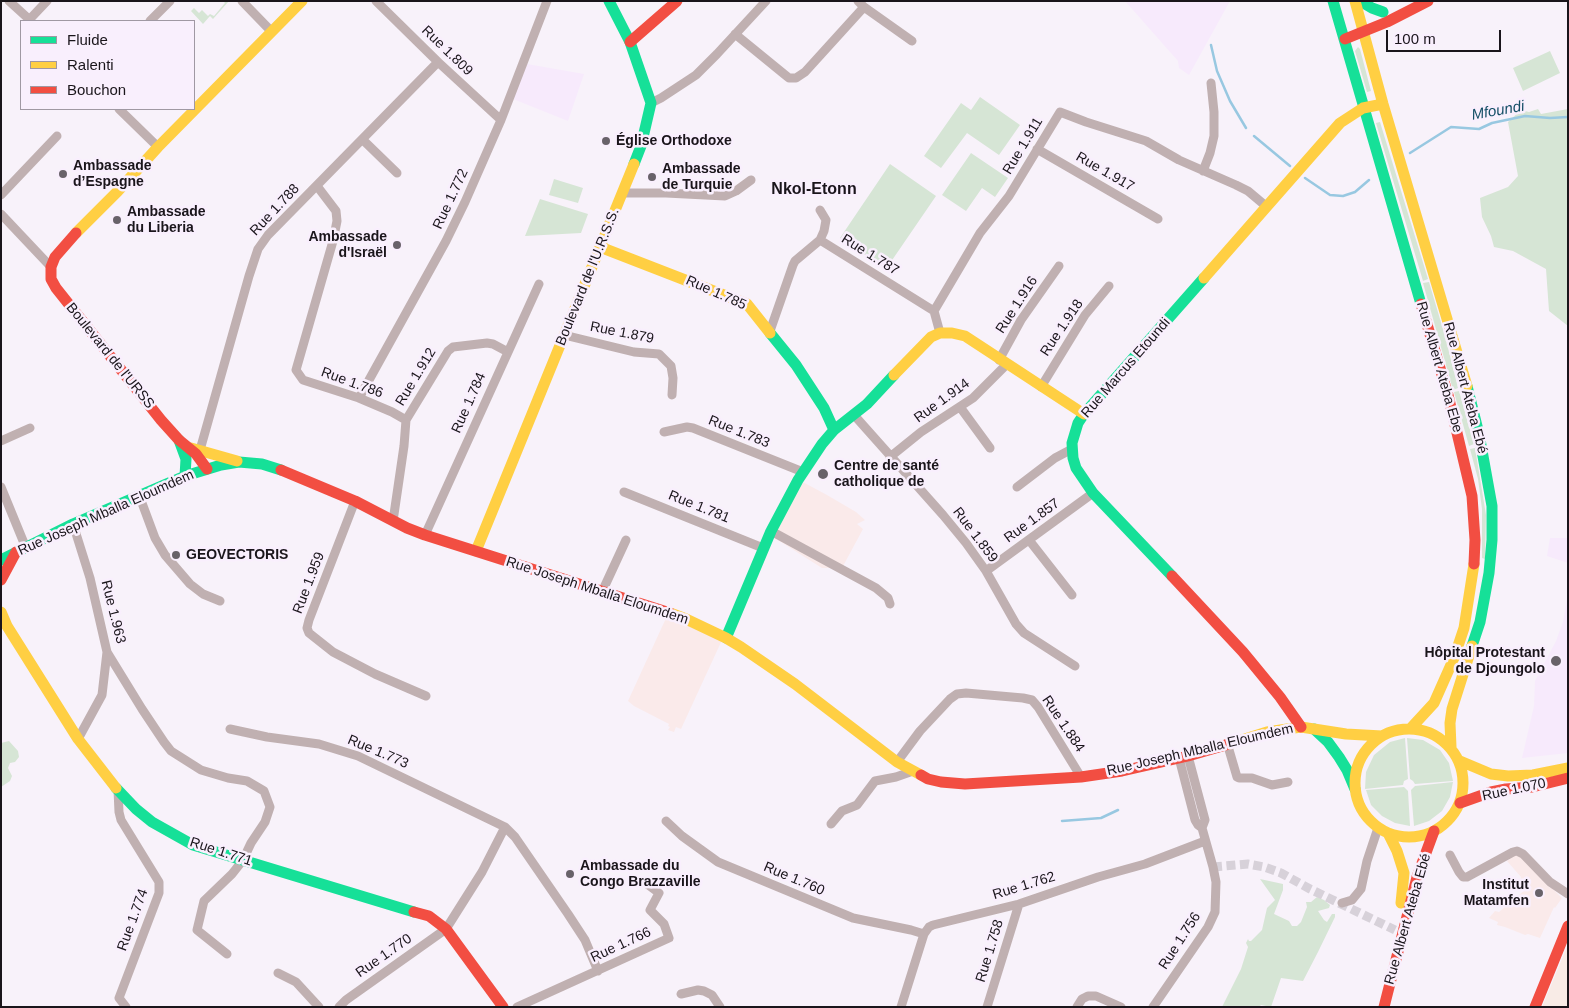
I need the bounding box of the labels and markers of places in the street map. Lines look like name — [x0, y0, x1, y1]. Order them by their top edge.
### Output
place label: Église Orthodoxe — [616, 133, 732, 149]
marker: Église Orthodoxe — [600, 135, 612, 147]
place label: Ambassade d’Espagne — [73, 158, 152, 190]
place label: Ambassade de Turquie — [662, 161, 741, 193]
marker: Ambassade d’Espagne — [57, 168, 69, 180]
marker: Ambassade de Turquie — [646, 171, 658, 183]
place label: Ambassade du Liberia — [127, 204, 206, 236]
marker: Ambassade du Liberia — [111, 214, 123, 226]
place label: Ambassade d'Israël — [308, 229, 387, 262]
marker: Ambassade d'Israël — [391, 239, 403, 251]
place label: Centre de santé catholique de — [834, 458, 939, 491]
marker: Centre de santé catholique de — [816, 467, 830, 481]
place label: GEOVECTORIS — [186, 547, 288, 563]
marker: GEOVECTORIS — [170, 549, 182, 561]
place label: Hôpital Protestant de Djoungolo — [1424, 645, 1545, 678]
marker: Hôpital Protestant de Djoungolo — [1549, 654, 1563, 668]
place label: Ambassade du Congo Brazzaville — [580, 858, 701, 890]
marker: Ambassade du Congo Brazzaville — [564, 868, 576, 880]
place label: Institut Matamfen — [1464, 877, 1529, 910]
marker: Institut Matamfen — [1533, 887, 1545, 899]

